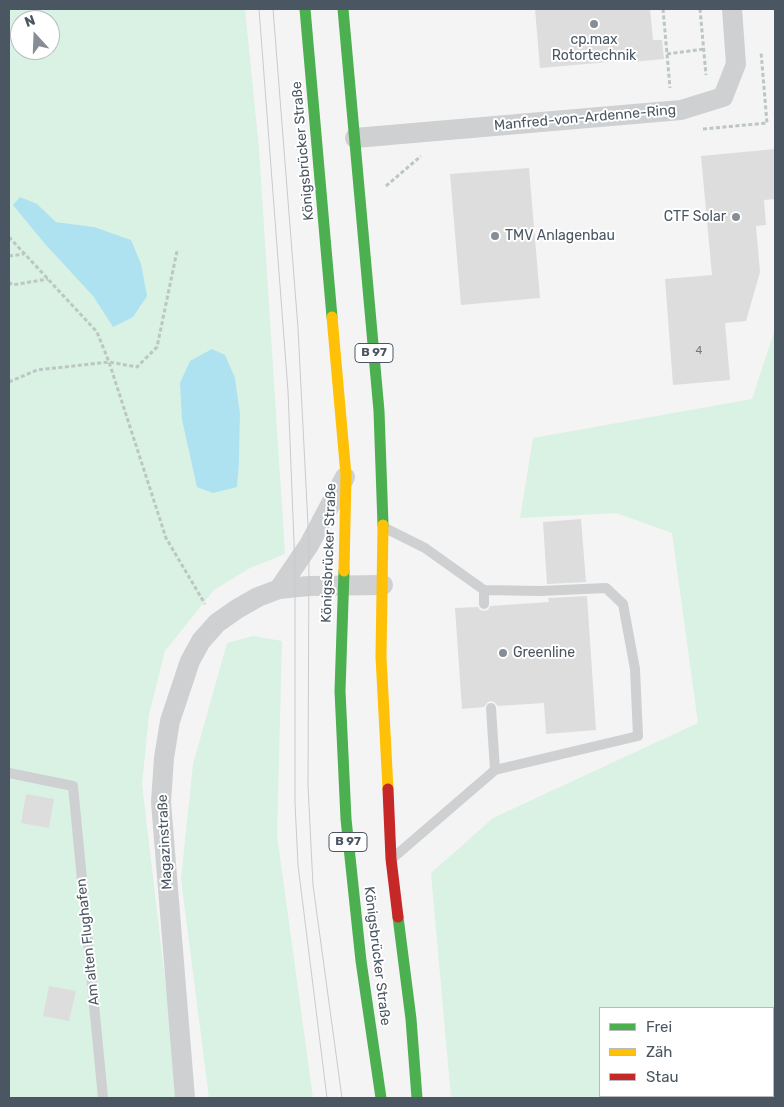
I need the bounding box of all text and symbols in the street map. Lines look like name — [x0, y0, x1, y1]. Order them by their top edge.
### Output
north arrow — [10, 10, 60, 60]
text: N — [22, 12, 38, 31]
marker: cp.max Rotortechnik — [588, 18, 600, 30]
place label: cp.max Rotortechnik — [552, 32, 636, 64]
street label: Königsbrücker Straße — [289, 81, 317, 221]
street label: Manfred-von-Ardenne-Ring — [493, 102, 677, 134]
place label: CTF Solar — [664, 209, 726, 225]
marker: CTF Solar — [730, 211, 742, 223]
place label: TMV Anlagenbau — [505, 228, 615, 244]
marker: TMV Anlagenbau — [489, 230, 501, 242]
road number: B 97 — [355, 343, 393, 362]
house number: 4 — [696, 344, 702, 358]
street label: Königsbrücker Straße — [318, 483, 340, 623]
place label: Greenline — [513, 645, 575, 661]
marker: Greenline — [497, 647, 509, 659]
street label: Magazinstraße — [154, 794, 176, 890]
road number: B 97 — [329, 832, 367, 852]
street label: Am alten Flughafen — [73, 878, 103, 1006]
street label: Königsbrücker Straße — [360, 886, 394, 1026]
legend — [599, 1007, 774, 1097]
text: Frei — [646, 1018, 672, 1036]
text: Zäh — [646, 1043, 672, 1061]
text: Stau — [646, 1068, 679, 1086]

